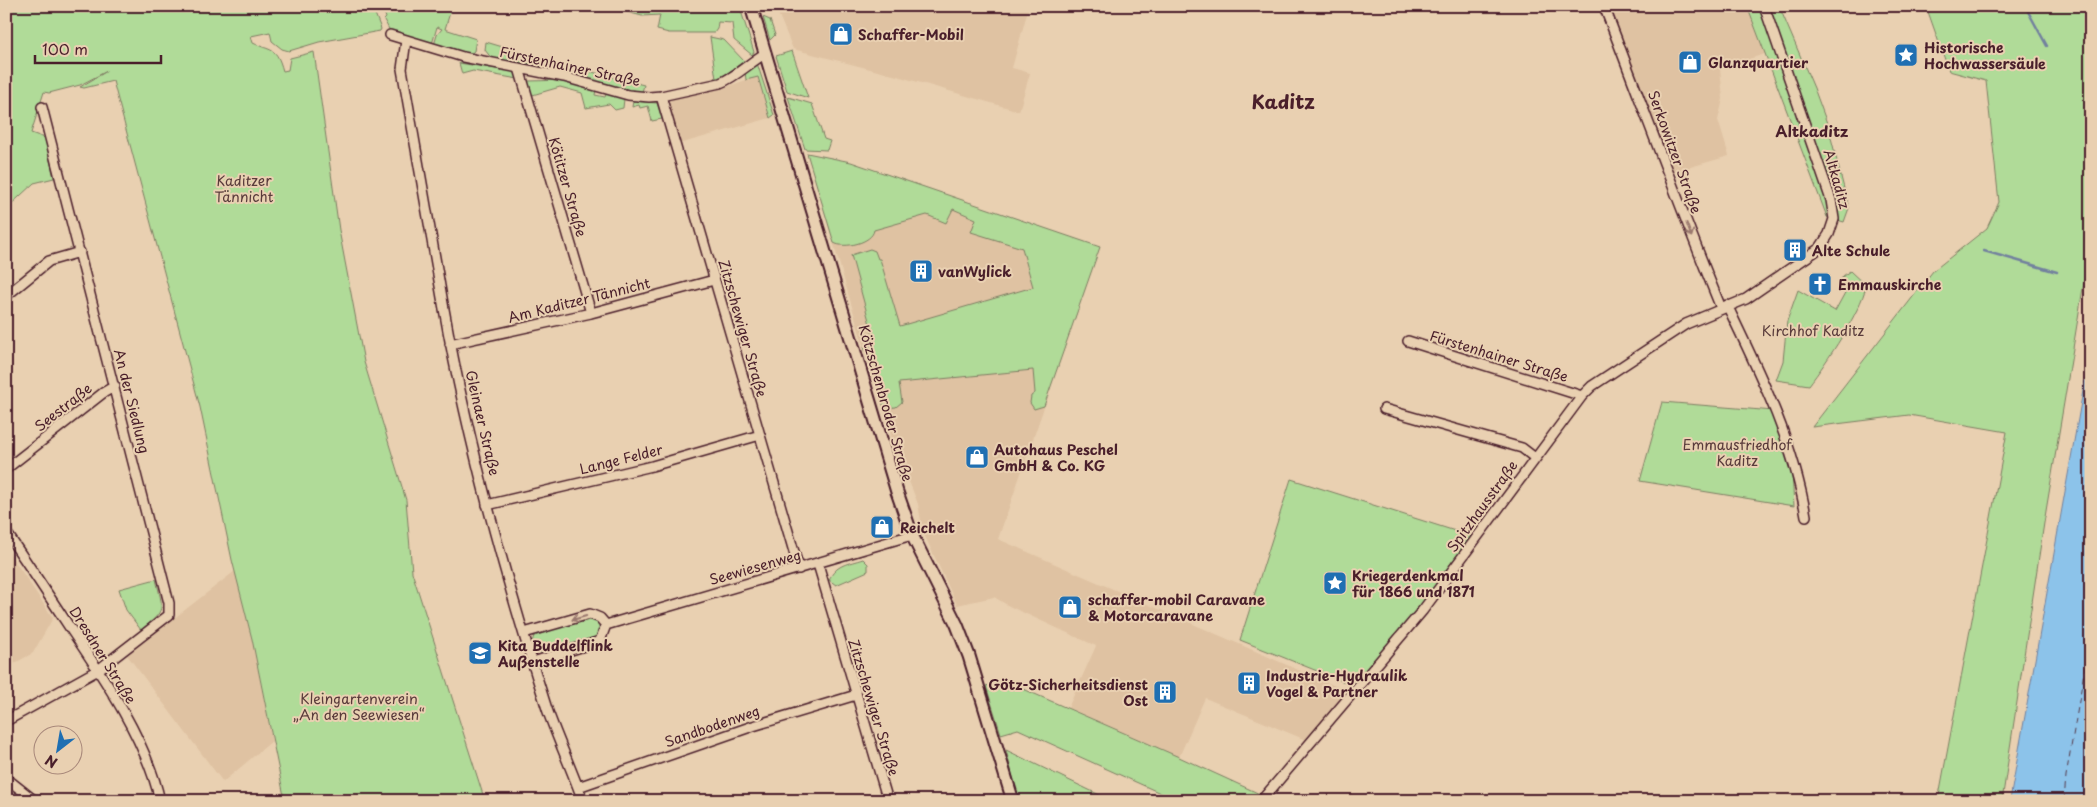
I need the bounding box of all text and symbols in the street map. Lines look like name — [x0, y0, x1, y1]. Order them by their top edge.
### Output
shop icon: Schaffer-Mobil — [828, 21, 854, 47]
place label: Schaffer-Mobil — [858, 24, 964, 45]
scale bar — [35, 32, 161, 64]
text: 100 m — [42, 37, 88, 60]
place label: Historische Hochwassersäule — [1924, 37, 2046, 74]
street label: Fürstenhainer Straße — [498, 41, 642, 91]
place icon: Historische Hochwassersäule — [1893, 42, 1919, 68]
shop icon: Glanzquartier — [1677, 49, 1703, 75]
place label: Glanzquartier — [1708, 52, 1809, 73]
district label: Kaditz — [1251, 87, 1315, 115]
street label: Serkowitzer Straße — [1643, 87, 1707, 217]
district label: Altkaditz — [1776, 119, 1848, 142]
street label: Kötitzer Straße — [544, 135, 592, 239]
street label: Altkaditz — [1819, 147, 1856, 212]
park label: Kaditzer Tännicht — [214, 170, 274, 207]
one-way arrow — [1685, 222, 1694, 237]
building icon: Alte Schule — [1782, 237, 1808, 263]
place label: Alte Schule — [1812, 240, 1891, 261]
street label: Zitzschewiger Straße — [713, 257, 773, 399]
building icon: vanWylick — [908, 258, 934, 284]
place label: vanWylick — [938, 261, 1012, 282]
church icon: Emmauskirche — [1807, 271, 1833, 297]
street label: Am Kaditzer Tännicht — [506, 272, 652, 328]
place label: Emmauskirche — [1838, 274, 1942, 295]
park label: Kirchhof Kaditz — [1762, 320, 1865, 341]
street label: Kötzschenbroder Straße — [854, 322, 918, 484]
street label: Fürstenhainer Straße — [1427, 325, 1571, 387]
street label: An der Siedlung — [109, 347, 155, 455]
street label: Gleinaer Straße — [461, 368, 505, 478]
street label: Seestraße — [30, 378, 96, 436]
park label: Emmausfriedhof Kaditz — [1682, 434, 1793, 471]
street label: Lange Felder — [577, 438, 665, 479]
place label: Autohaus Peschel GmbH & Co. KG — [994, 439, 1118, 476]
shop icon: Autohaus Peschel GmbH & Co. KG — [964, 444, 990, 470]
street label: Spitzhausstraße — [1441, 456, 1523, 556]
shop icon: Reichelt — [869, 514, 895, 540]
place label: Reichelt — [900, 517, 955, 538]
street label: Seewiesenweg — [707, 544, 803, 590]
place label: Kriegerdenkmal für 1866 und 1871 — [1352, 565, 1475, 602]
place icon: Kriegerdenkmal für 1866 und 1871 — [1322, 570, 1348, 596]
place label: schaffer-mobil Caravane & Motorcaravane — [1088, 589, 1265, 626]
shop icon: schaffer-mobil Caravane & Motorcaravane — [1057, 594, 1083, 620]
street label: Dresdner Straße — [65, 602, 141, 708]
one-way arrow — [572, 613, 588, 623]
place label: Kita Buddelflink Außenstelle — [497, 635, 614, 672]
street label: Zitzschewiger Straße — [843, 636, 905, 778]
school or university icon: Kita Buddelflink Außenstelle — [467, 640, 493, 666]
place label: Industrie-Hydraulik Vogel & Partner — [1266, 665, 1408, 702]
building icon: Industrie-Hydraulik Vogel & Partner — [1236, 670, 1262, 696]
place label: Götz-Sicherheitsdienst Ost — [988, 674, 1148, 711]
building icon: Götz-Sicherheitsdienst Ost — [1152, 679, 1178, 705]
park label: Kleingartenverein „An den Seewiesen“ — [293, 688, 425, 725]
street label: Sandbodenweg — [662, 700, 762, 752]
north arrow — [32, 724, 82, 774]
text: N — [41, 750, 61, 773]

